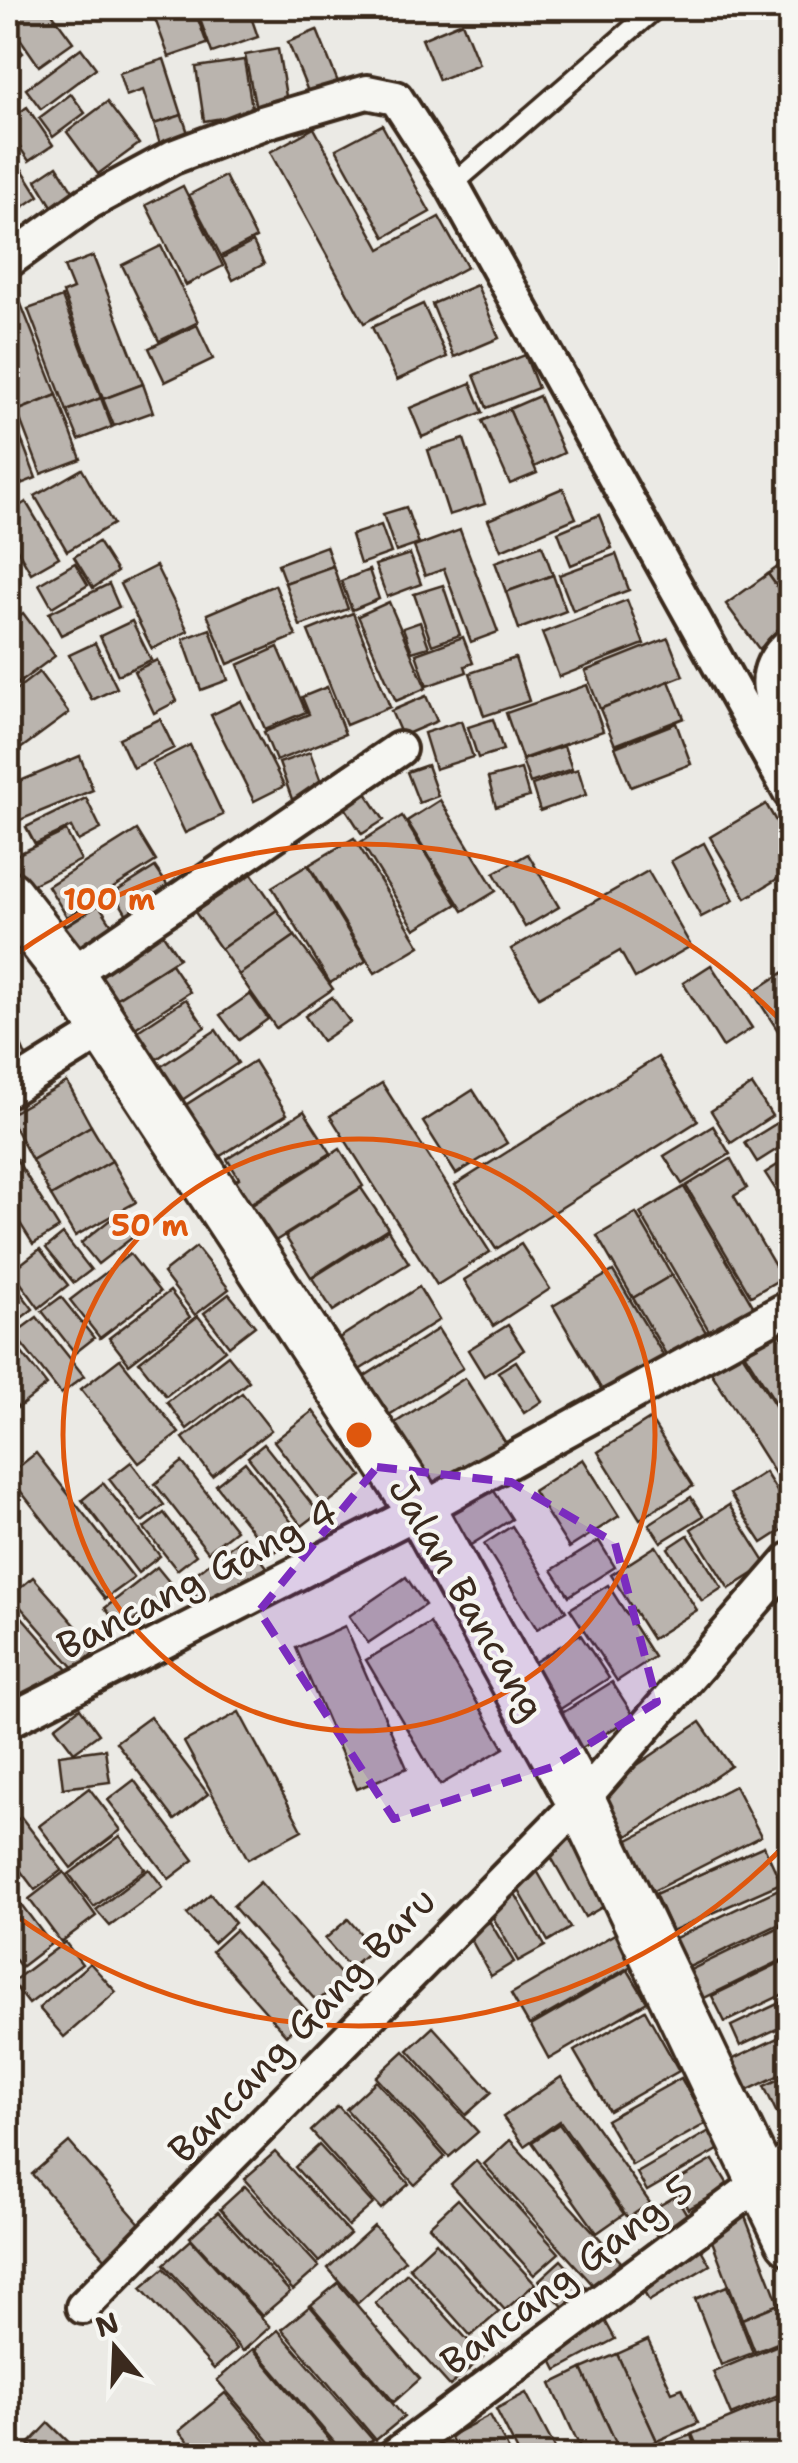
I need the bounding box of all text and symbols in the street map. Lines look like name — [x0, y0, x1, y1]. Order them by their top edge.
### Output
text: 100 m — [63, 879, 155, 920]
text: 50 m — [111, 1205, 189, 1246]
centre of rings — [341, 1417, 377, 1453]
street label: Jalan Bancang — [377, 1466, 558, 1729]
street label: Bancang Gang 4 — [48, 1486, 346, 1671]
street label: Bancang Gang Baru — [156, 1876, 447, 2174]
street label: Bancang Gang 5 — [430, 2163, 704, 2387]
north arrow — [65, 2298, 165, 2398]
text: N — [90, 2303, 124, 2346]

